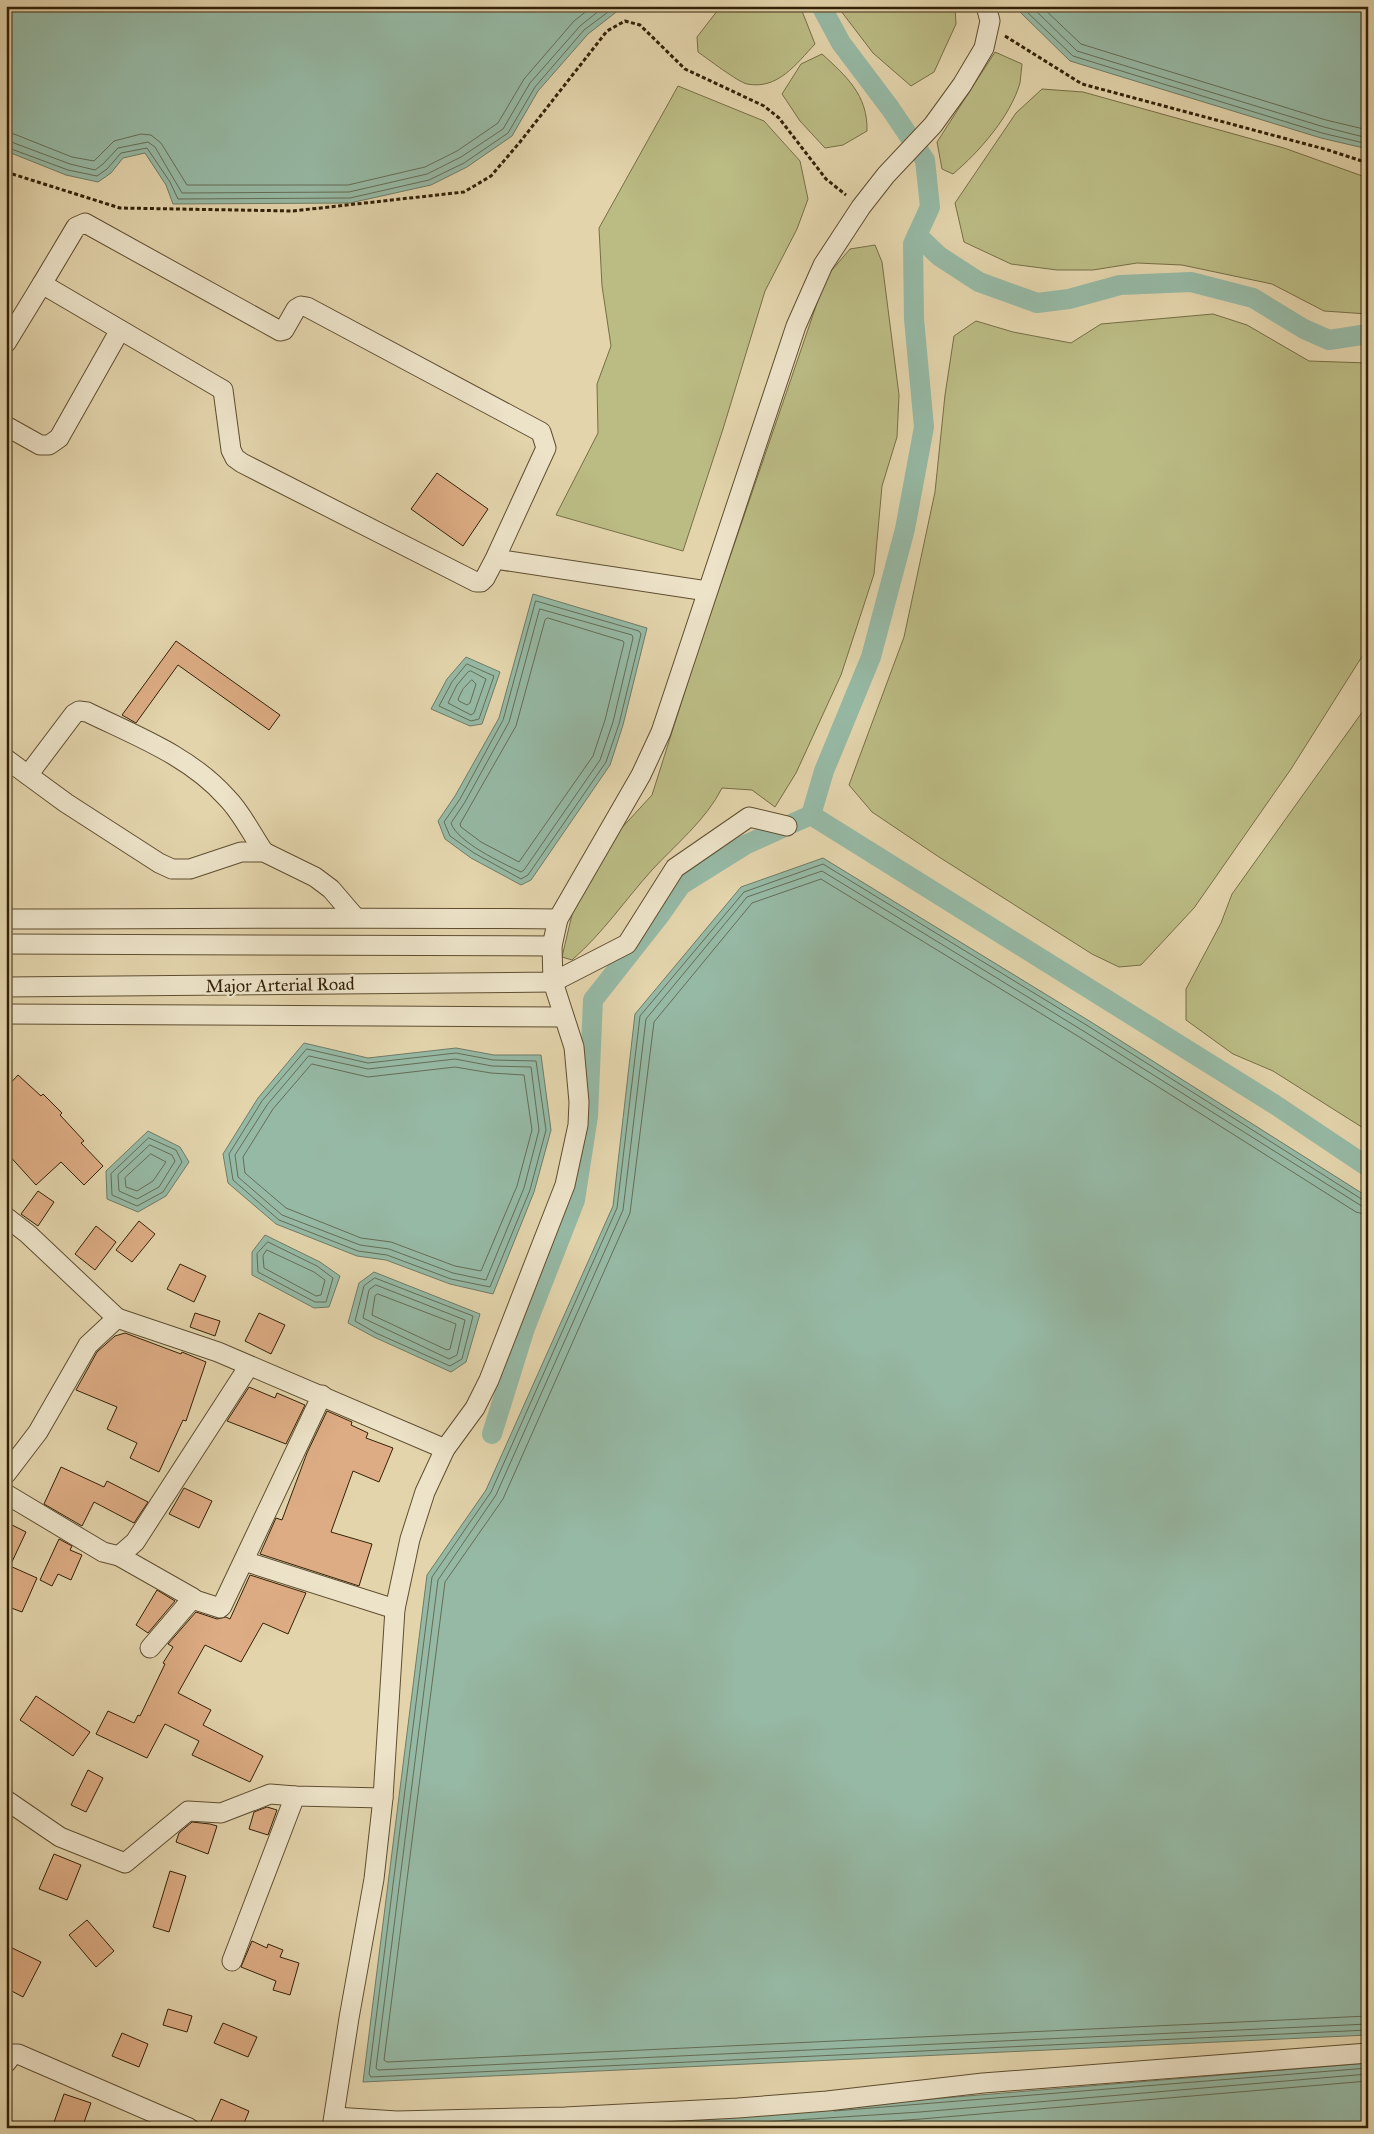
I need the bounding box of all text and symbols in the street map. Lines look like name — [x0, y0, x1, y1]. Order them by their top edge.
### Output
street label: Major Arterial Road — [205, 973, 355, 997]

